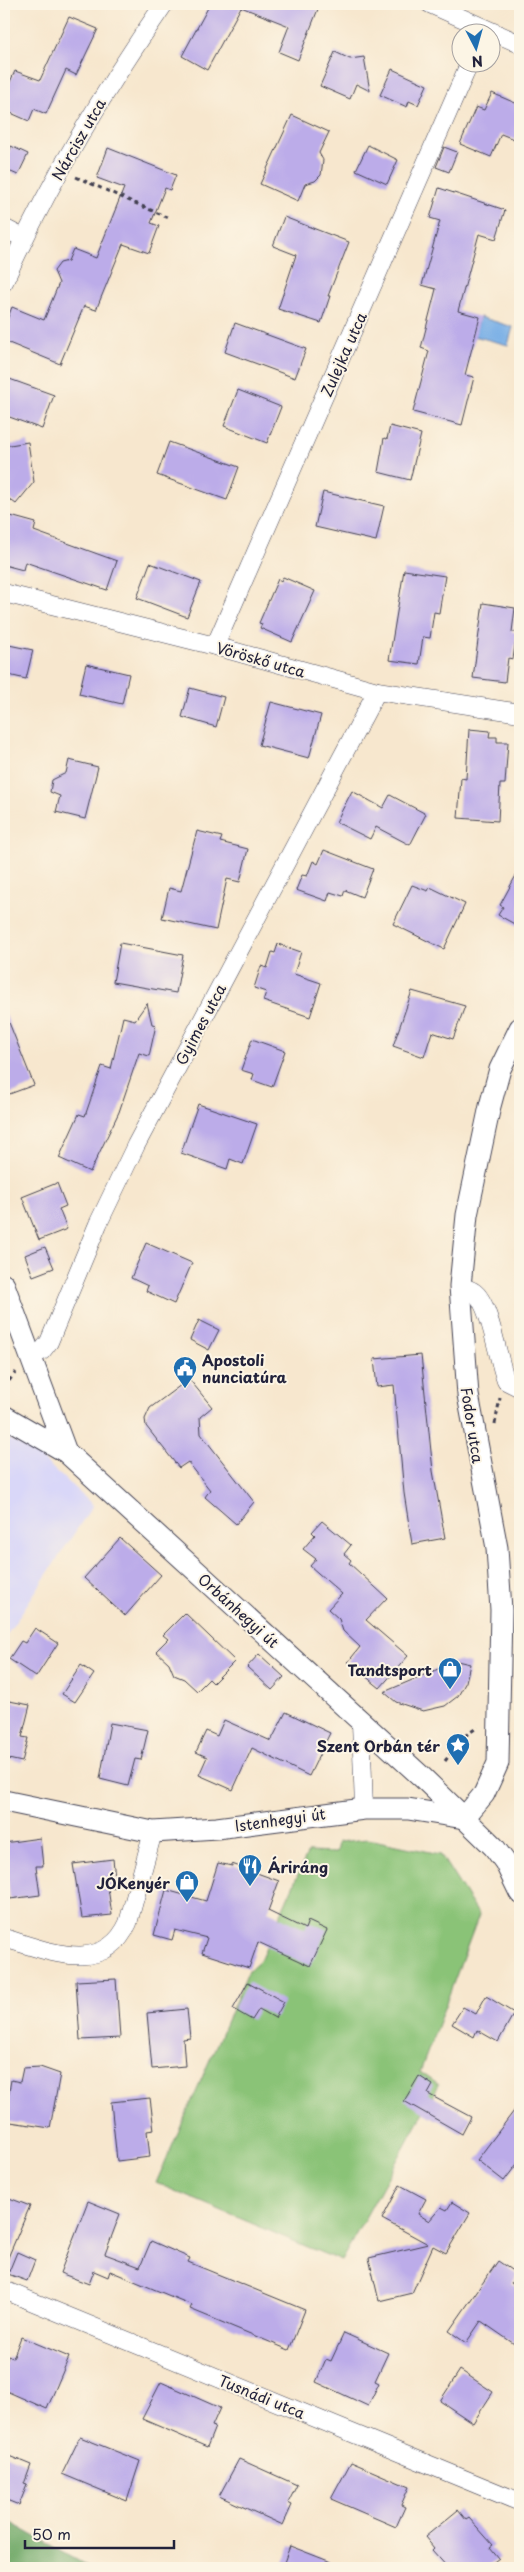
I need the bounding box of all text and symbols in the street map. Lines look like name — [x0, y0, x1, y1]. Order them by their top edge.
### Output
north arrow — [452, 22, 502, 72]
text: N — [471, 50, 484, 72]
street label: Nárcisz utca — [45, 93, 111, 184]
street label: Zulejka utca — [314, 307, 372, 400]
street label: Vöröskő utca — [214, 635, 309, 683]
street label: Gyimes utca — [169, 979, 231, 1069]
place label: Apostoli nunciatúra — [202, 1348, 288, 1388]
public building icon: Apostoli nunciatúra — [172, 1355, 198, 1389]
street label: Fodor utca — [456, 1385, 490, 1465]
street label: Orbánhegyi út — [193, 1567, 285, 1653]
shop icon: Tandtsport — [437, 1656, 463, 1690]
place label: Tandtsport — [347, 1658, 432, 1681]
place icon: Szent Orbán tér — [445, 1732, 471, 1766]
place label: Szent Orbán tér — [317, 1734, 440, 1757]
street label: Istenhegyi út — [233, 1801, 327, 1837]
restaurant icon: Áriráng — [237, 1853, 263, 1887]
place label: Áriráng — [268, 1855, 328, 1878]
shop icon: JÓKenyér — [174, 1869, 200, 1903]
place label: JÓKenyér — [96, 1871, 170, 1894]
street label: Tusnádi utca — [215, 2368, 309, 2424]
scale bar — [25, 2517, 174, 2549]
text: 50 m — [32, 2522, 71, 2545]

